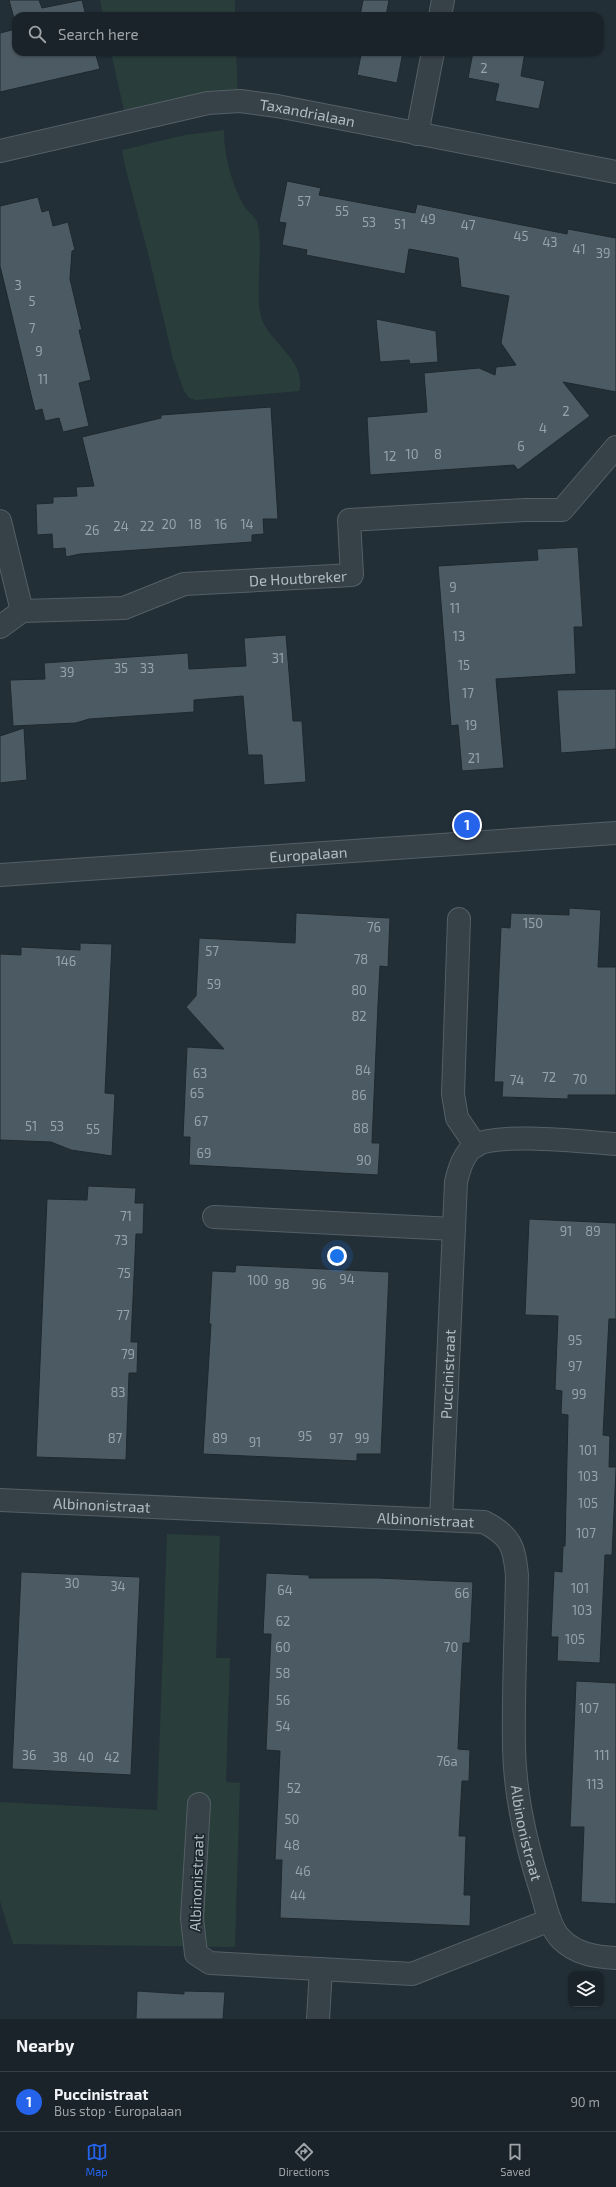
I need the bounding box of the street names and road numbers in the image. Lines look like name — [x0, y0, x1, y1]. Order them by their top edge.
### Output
street label: Taxandrialaan — [259, 95, 357, 130]
street label: De Houtbreker — [248, 566, 347, 590]
street label: Europalaan — [269, 842, 348, 866]
street label: Puccinistraat — [436, 1329, 458, 1419]
street label: Albinonistraat — [53, 1493, 151, 1516]
street label: Albinonistraat — [377, 1508, 475, 1531]
street label: Albinonistraat — [508, 1784, 546, 1883]
street label: Albinonistraat — [185, 1834, 207, 1932]

